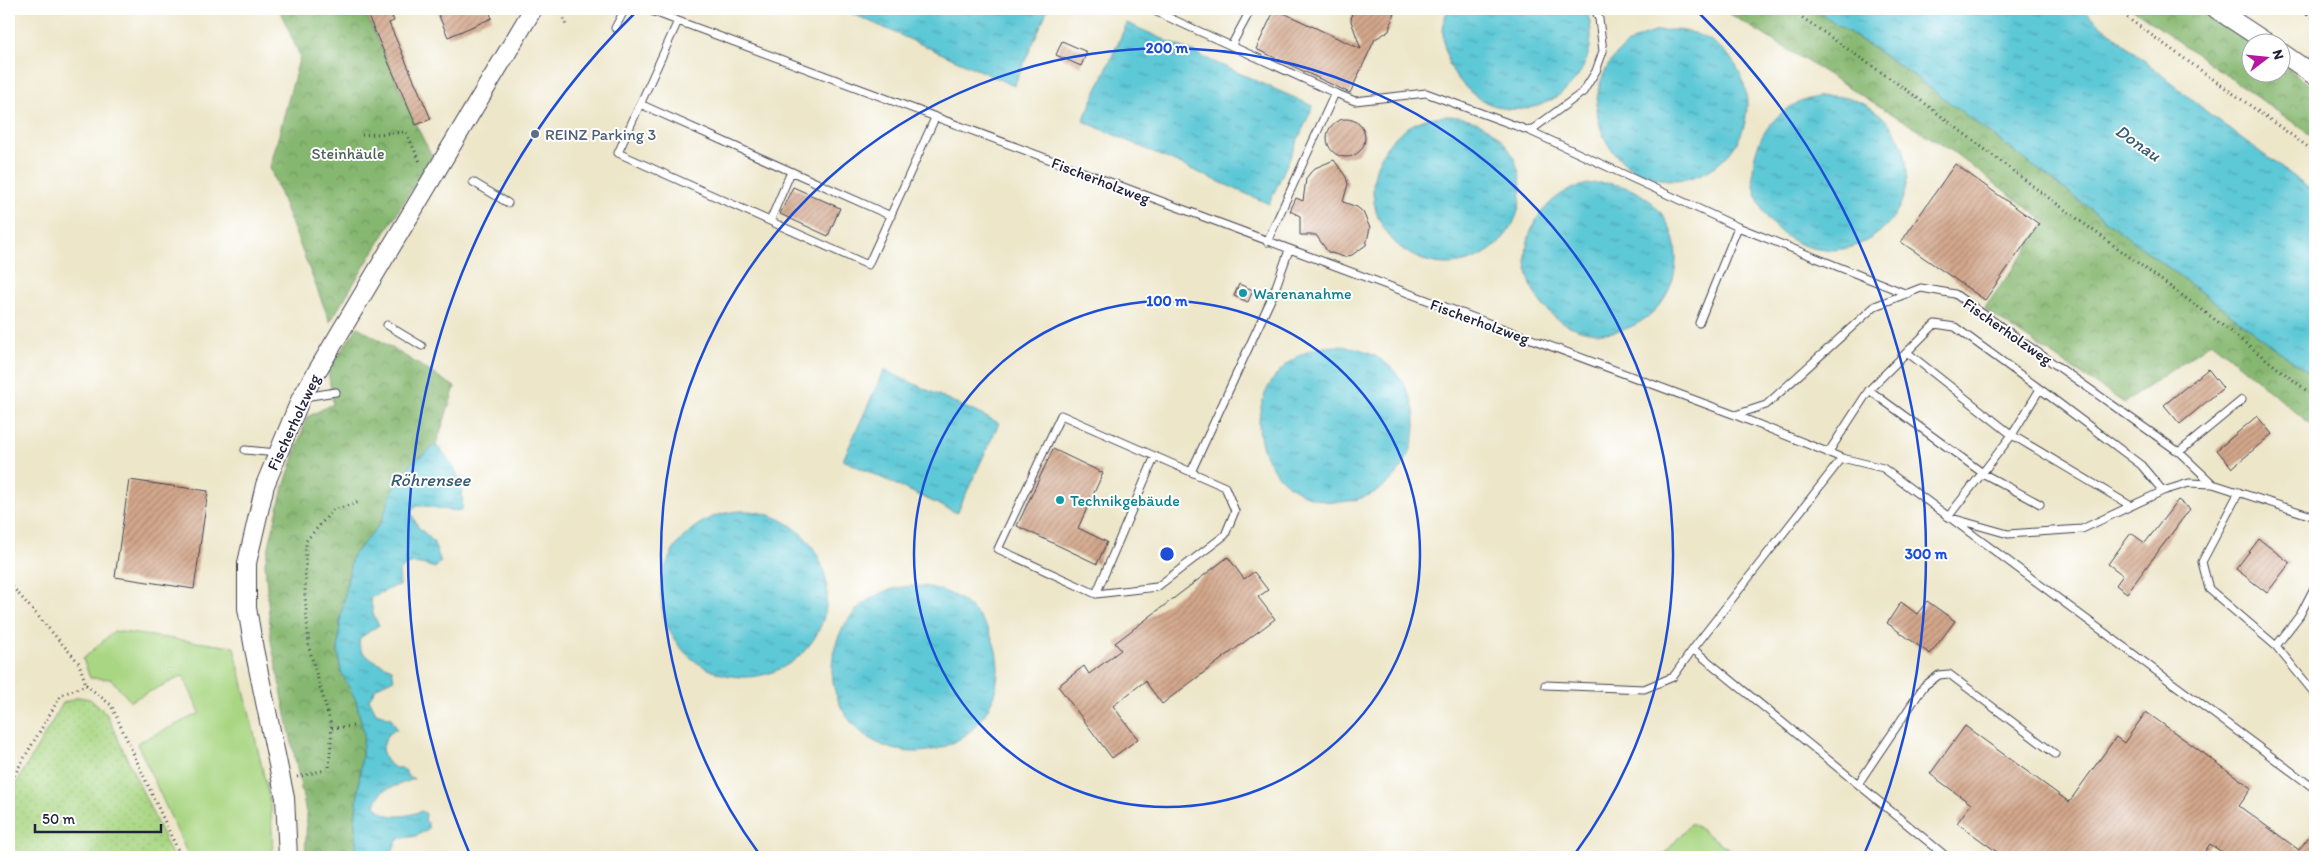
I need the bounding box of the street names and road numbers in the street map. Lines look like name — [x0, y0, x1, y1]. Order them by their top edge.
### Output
street label: Fischerholzweg — [1049, 153, 1154, 208]
street label: Fischerholzweg — [1960, 294, 2056, 370]
street label: Fischerholzweg — [1428, 295, 1533, 348]
street label: Fischerholzweg — [263, 370, 324, 473]

